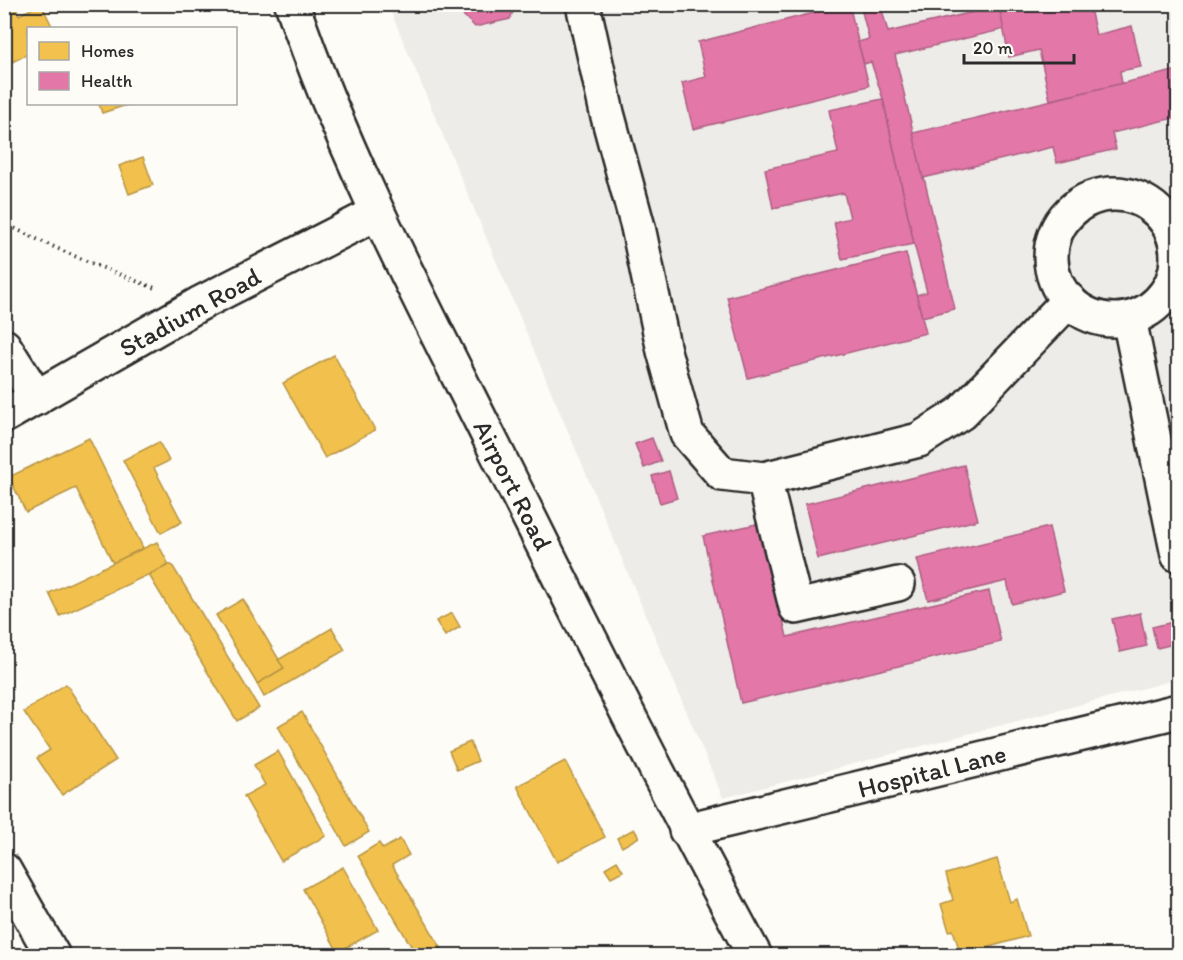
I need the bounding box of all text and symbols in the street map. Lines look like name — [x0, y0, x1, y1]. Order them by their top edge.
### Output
legend — [27, 27, 237, 105]
scale bar — [964, 27, 1074, 65]
text: 20 m — [973, 37, 1013, 59]
text: Homes — [81, 40, 134, 62]
text: Health — [81, 70, 133, 92]
street label: Stadium Road — [114, 260, 267, 364]
street label: Airport Road — [467, 414, 560, 556]
street label: Hospital Lane — [855, 737, 1009, 805]

